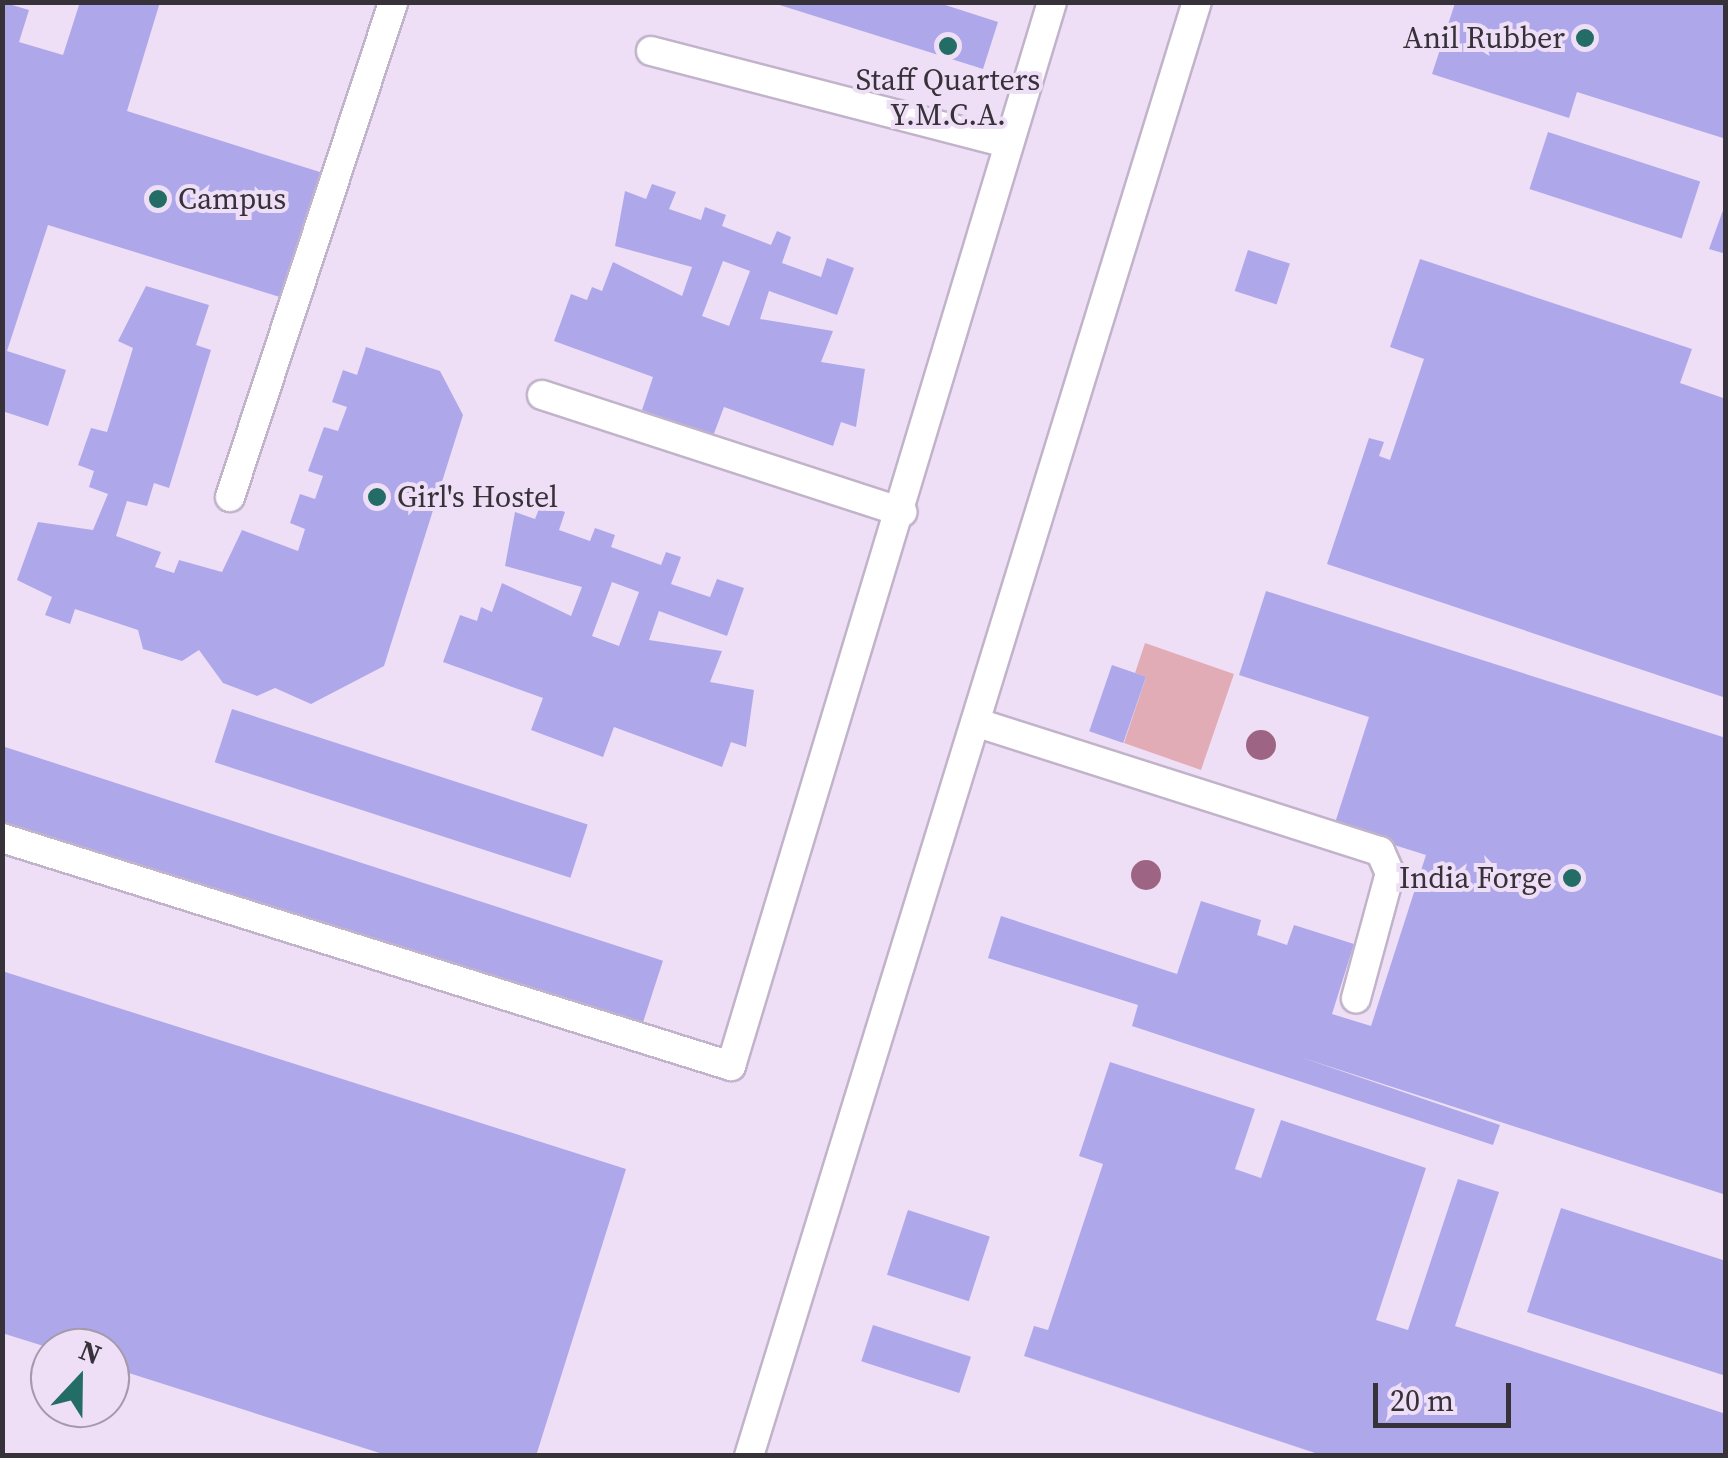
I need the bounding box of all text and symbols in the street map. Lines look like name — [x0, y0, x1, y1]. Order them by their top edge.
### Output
place label: Anil Rubber — [1403, 20, 1565, 56]
marker: Anil Rubber — [1574, 27, 1596, 49]
marker: Staff Quarters Y.M.C.A. — [937, 35, 959, 57]
place label: Staff Quarters Y.M.C.A. — [856, 62, 1040, 132]
place label: Campus — [178, 181, 286, 217]
marker: Campus — [147, 188, 169, 210]
place label: Girl's Hostel — [397, 479, 558, 515]
marker: Girl's Hostel — [366, 486, 388, 508]
place label: India Forge — [1399, 860, 1552, 896]
marker: India Forge — [1561, 867, 1583, 889]
north arrow — [30, 1328, 130, 1428]
text: N — [74, 1331, 107, 1373]
scale bar — [1378, 1363, 1516, 1425]
text: 20 m — [1390, 1380, 1454, 1421]

